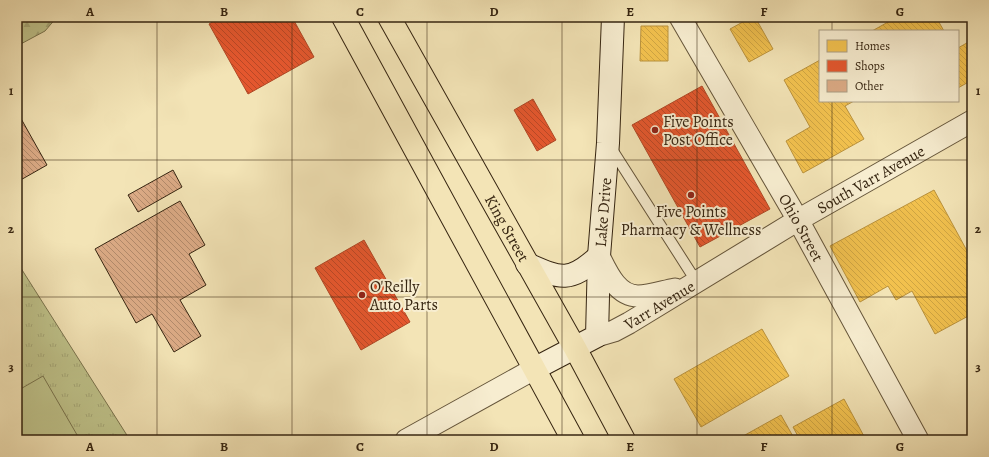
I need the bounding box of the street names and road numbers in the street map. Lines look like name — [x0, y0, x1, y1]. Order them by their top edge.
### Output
street label: South Varr Avenue — [813, 140, 929, 219]
street label: Lake Drive — [590, 177, 617, 248]
street label: Ohio Street — [773, 190, 829, 266]
street label: King Street — [479, 191, 534, 266]
street label: Varr Avenue — [620, 276, 699, 336]

